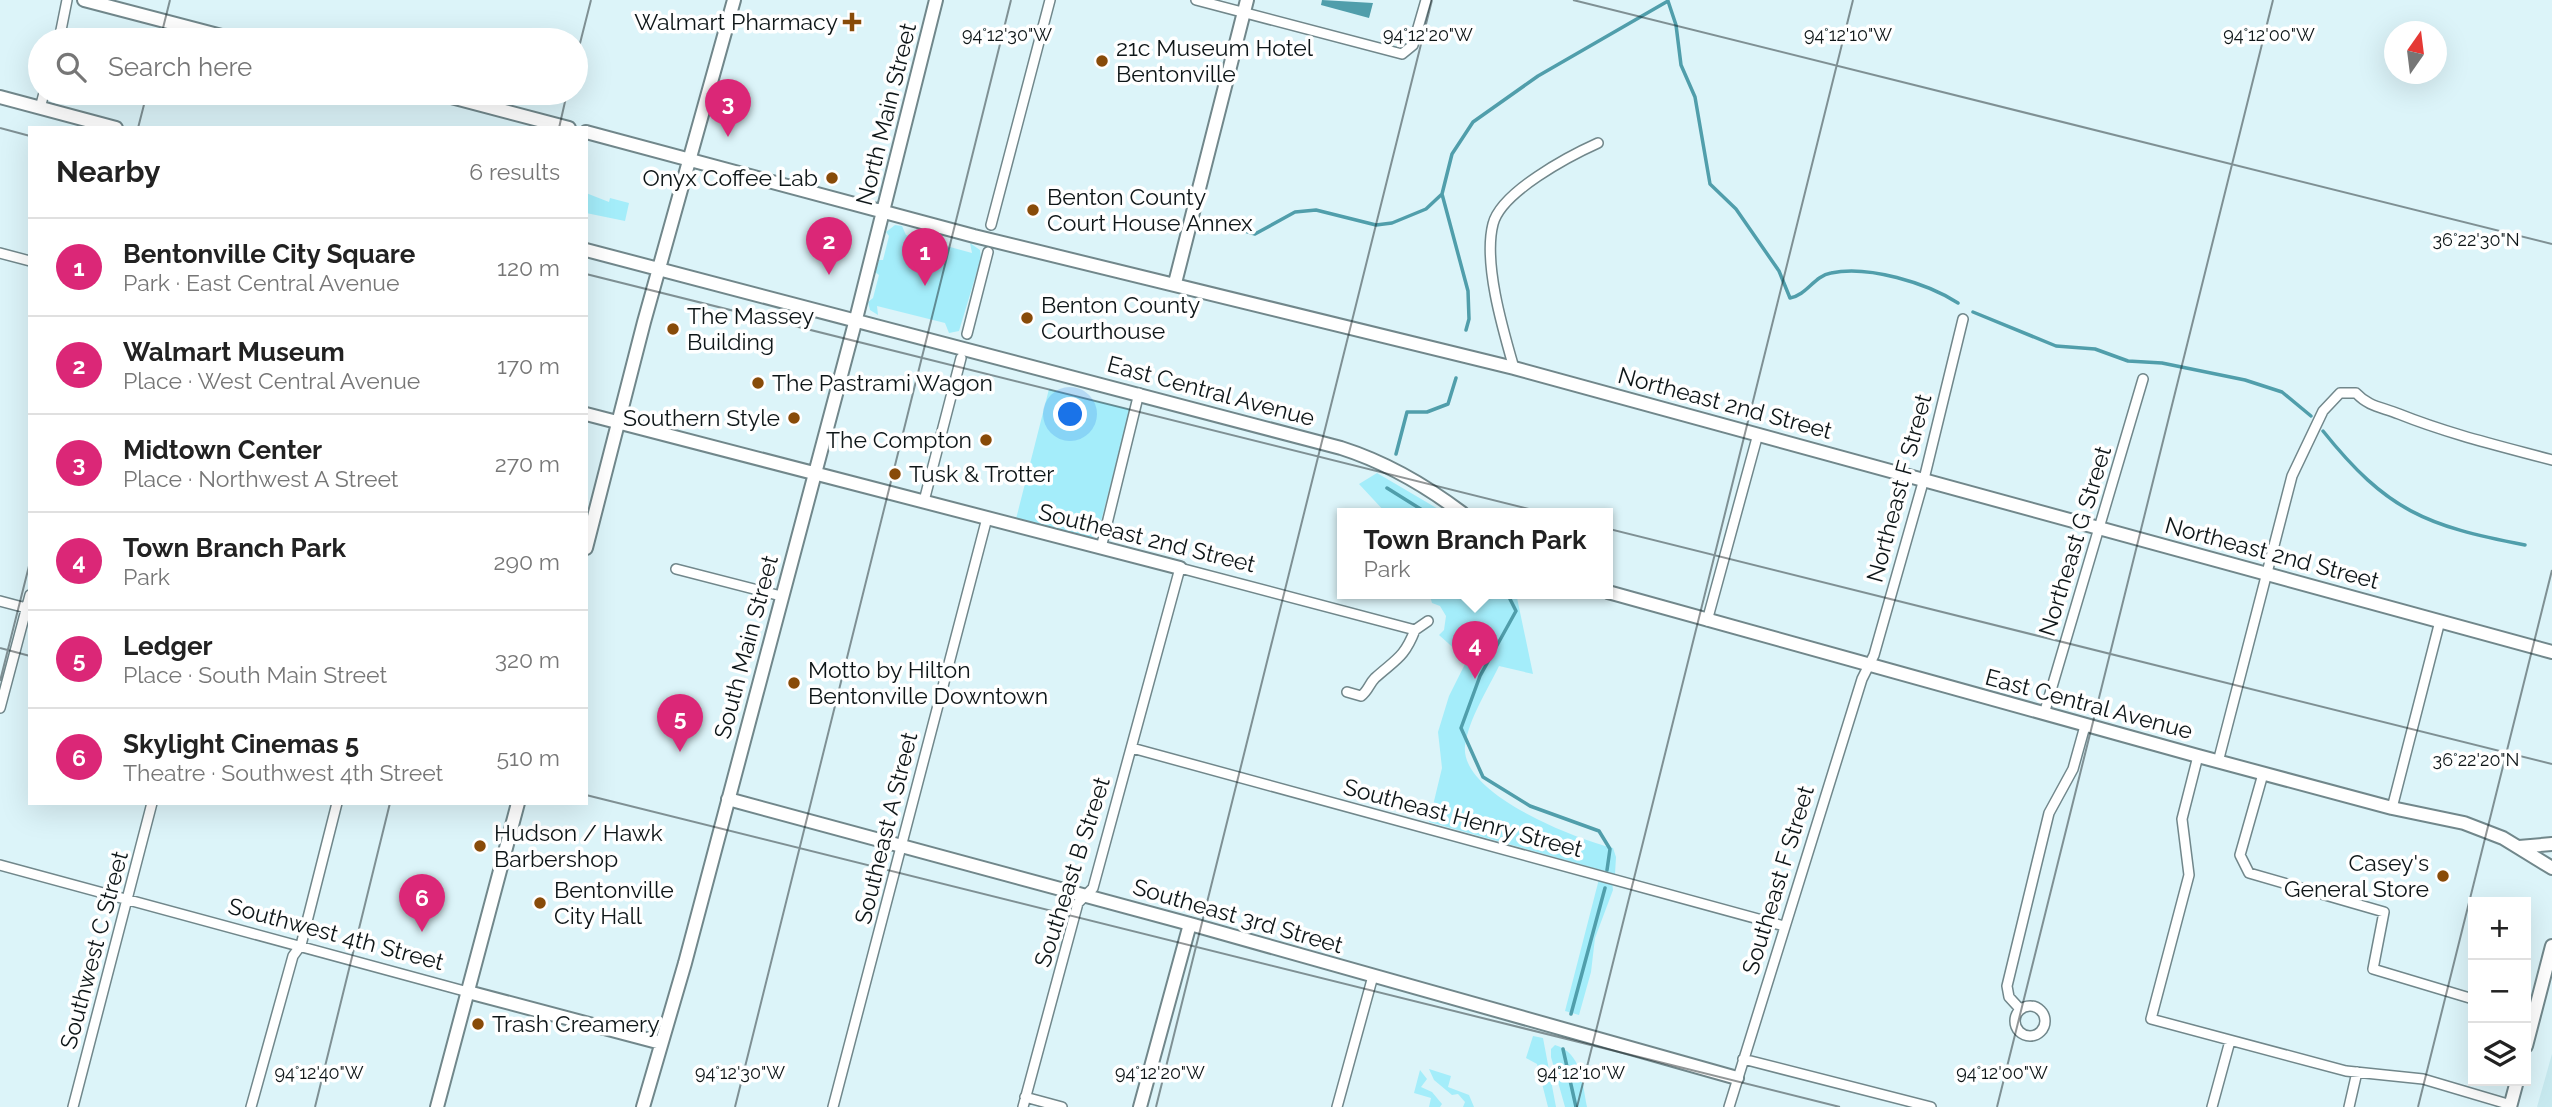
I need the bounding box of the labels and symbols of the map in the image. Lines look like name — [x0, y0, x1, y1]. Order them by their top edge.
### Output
place label: Walmart Pharmacy — [634, 8, 838, 35]
marker: Walmart Pharmacy — [844, 14, 860, 30]
street label: North Main Street — [850, 20, 921, 208]
north arrow — [2384, 21, 2447, 84]
text: 94°12'30"W — [962, 24, 1052, 45]
text: 94°12'20"W — [1383, 24, 1473, 45]
text: 94°12'10"W — [1804, 24, 1892, 45]
text: 94°12'00"W — [2223, 24, 2315, 45]
place label: 21c Museum Hotel Bentonville — [1116, 34, 1314, 87]
marker: 21c Museum Hotel Bentonville — [1094, 53, 1110, 69]
pin: 3 — [705, 79, 751, 137]
place label: Onyx Coffee Lab — [642, 164, 818, 191]
marker: Onyx Coffee Lab — [824, 170, 840, 186]
place label: Benton County Court House Annex — [1047, 183, 1253, 236]
marker: Benton County Court House Annex — [1025, 202, 1041, 218]
pin: 2 — [806, 217, 852, 275]
pin: 1 — [902, 228, 948, 286]
text: 36°22'30"N — [2432, 229, 2520, 250]
place label: Benton County Courthouse — [1041, 291, 1200, 344]
place label: The Massey Building — [687, 302, 814, 355]
marker: Benton County Courthouse — [1019, 310, 1035, 326]
marker: The Massey Building — [665, 321, 681, 337]
street label: East Central Avenue — [1105, 350, 1318, 431]
street label: Northeast 2nd Street — [1615, 361, 1835, 444]
place label: The Pastrami Wagon — [772, 369, 993, 396]
marker: The Pastrami Wagon — [750, 375, 766, 391]
street label: Northeast F Street — [1860, 391, 1937, 585]
your location — [1053, 397, 1087, 431]
place label: Southern Style — [623, 404, 780, 431]
marker: Southern Style — [786, 410, 802, 426]
place label: The Compton — [826, 426, 972, 453]
marker: The Compton — [978, 432, 994, 448]
street label: Northeast G Street — [2033, 442, 2116, 639]
place label: Tusk & Trotter — [909, 460, 1054, 487]
marker: Tusk & Trotter — [887, 466, 903, 482]
street label: Southeast 2nd Street — [1036, 498, 1259, 578]
street label: Northeast 2nd Street — [2162, 511, 2382, 594]
street label: South Main Street — [708, 552, 783, 742]
pin: 4 — [1452, 621, 1498, 679]
place label: Motto by Hilton Bentonville Downtown — [808, 656, 1048, 709]
street label: East Central Avenue — [1983, 663, 2196, 744]
marker: Motto by Hilton Bentonville Downtown — [786, 675, 802, 691]
pin: 5 — [657, 694, 703, 752]
street label: Southeast A Street — [849, 729, 923, 927]
text: 36°22'20"N — [2433, 749, 2519, 770]
street label: Southeast B Street — [1028, 773, 1115, 970]
street label: Southeast Henry Street — [1341, 773, 1586, 863]
street label: Southeast F Street — [1736, 782, 1819, 977]
place label: Hudson / Hawk Barbershop — [494, 819, 663, 872]
marker: Hudson / Hawk Barbershop — [472, 838, 488, 854]
street label: Southwest C Street — [54, 848, 133, 1052]
place label: Casey's General Store — [2284, 849, 2429, 902]
marker: Casey's General Store — [2435, 868, 2451, 884]
street label: Southeast 3rd Street — [1130, 873, 1346, 958]
pin: 6 — [399, 874, 445, 932]
place label: Bentonville City Hall — [554, 876, 674, 929]
street label: Southwest 4th Street — [225, 892, 447, 975]
marker: Bentonville City Hall — [532, 895, 548, 911]
place label: Trash Creamery — [492, 1010, 660, 1037]
marker: Trash Creamery — [470, 1016, 486, 1032]
text: 94°12'40"W — [274, 1062, 364, 1083]
text: 94°12'30"W — [695, 1062, 785, 1083]
text: 94°12'20"W — [1115, 1062, 1205, 1083]
text: 94°12'10"W — [1537, 1062, 1625, 1083]
text: 94°12'00"W — [1956, 1062, 2048, 1083]

